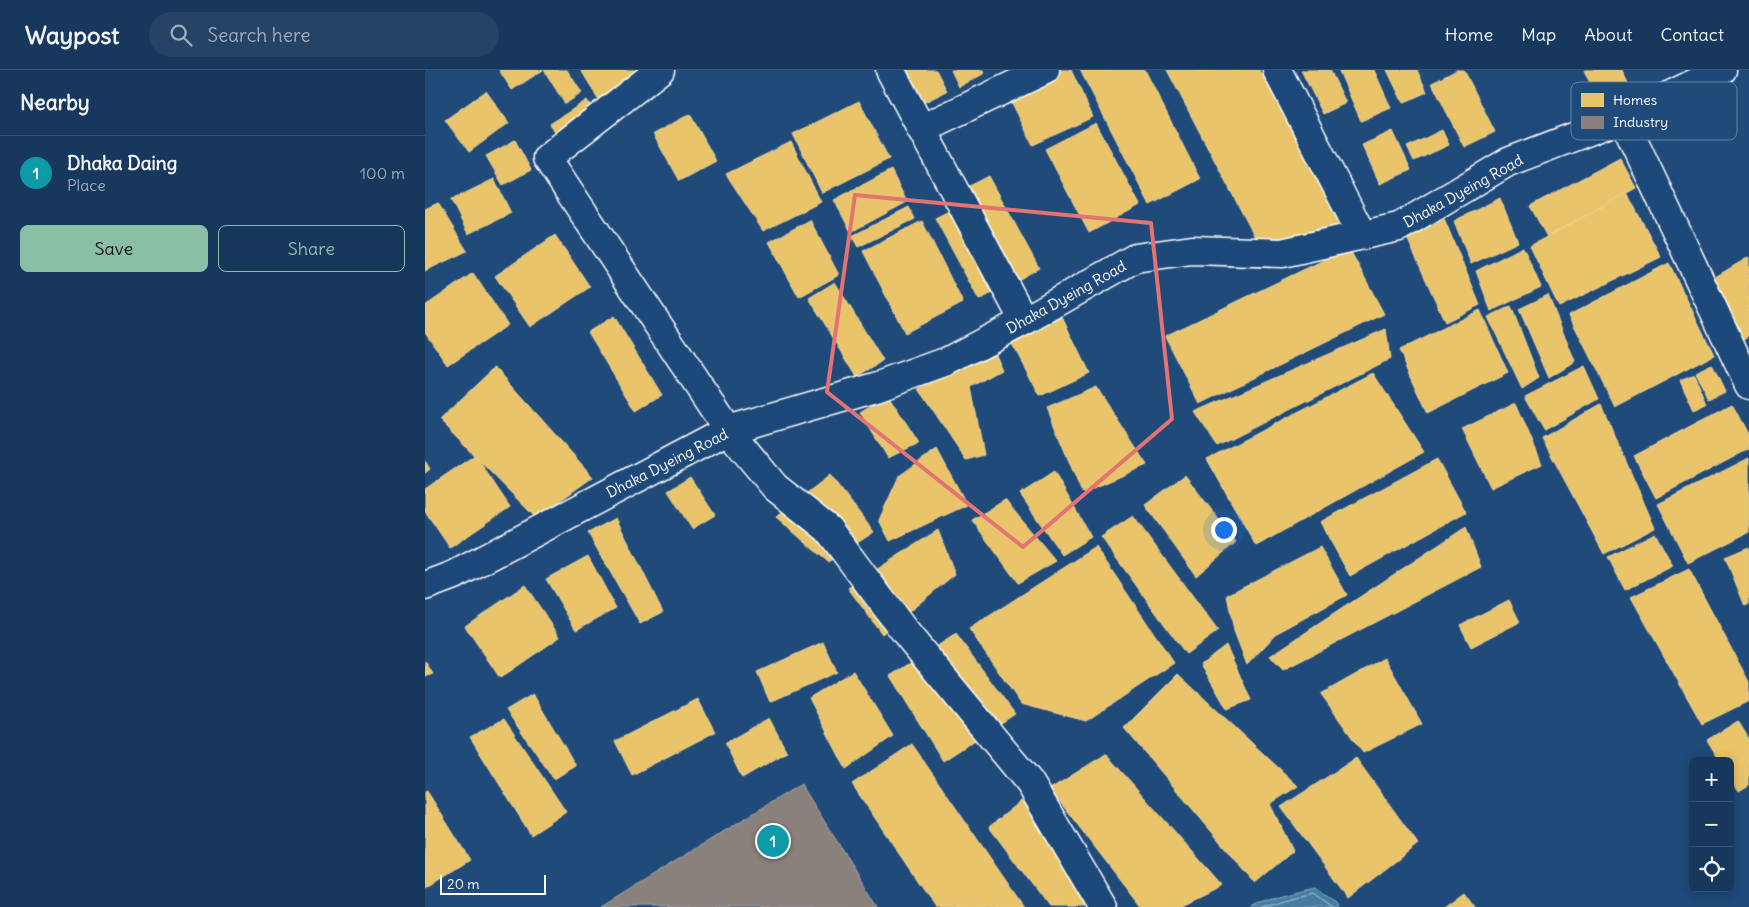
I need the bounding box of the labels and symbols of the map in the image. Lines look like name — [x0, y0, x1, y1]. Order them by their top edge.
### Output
legend — [1571, 82, 1737, 140]
text: Homes — [1613, 91, 1657, 109]
text: Industry — [1613, 113, 1668, 131]
street label: Dhaka Dyeing Road — [1400, 150, 1526, 232]
street label: Dhaka Dyeing Road — [1003, 256, 1129, 338]
street label: Dhaka Dyeing Road — [603, 424, 731, 502]
your location — [1211, 517, 1237, 543]
pin: 1 — [757, 822, 789, 860]
scale bar — [440, 872, 546, 895]

